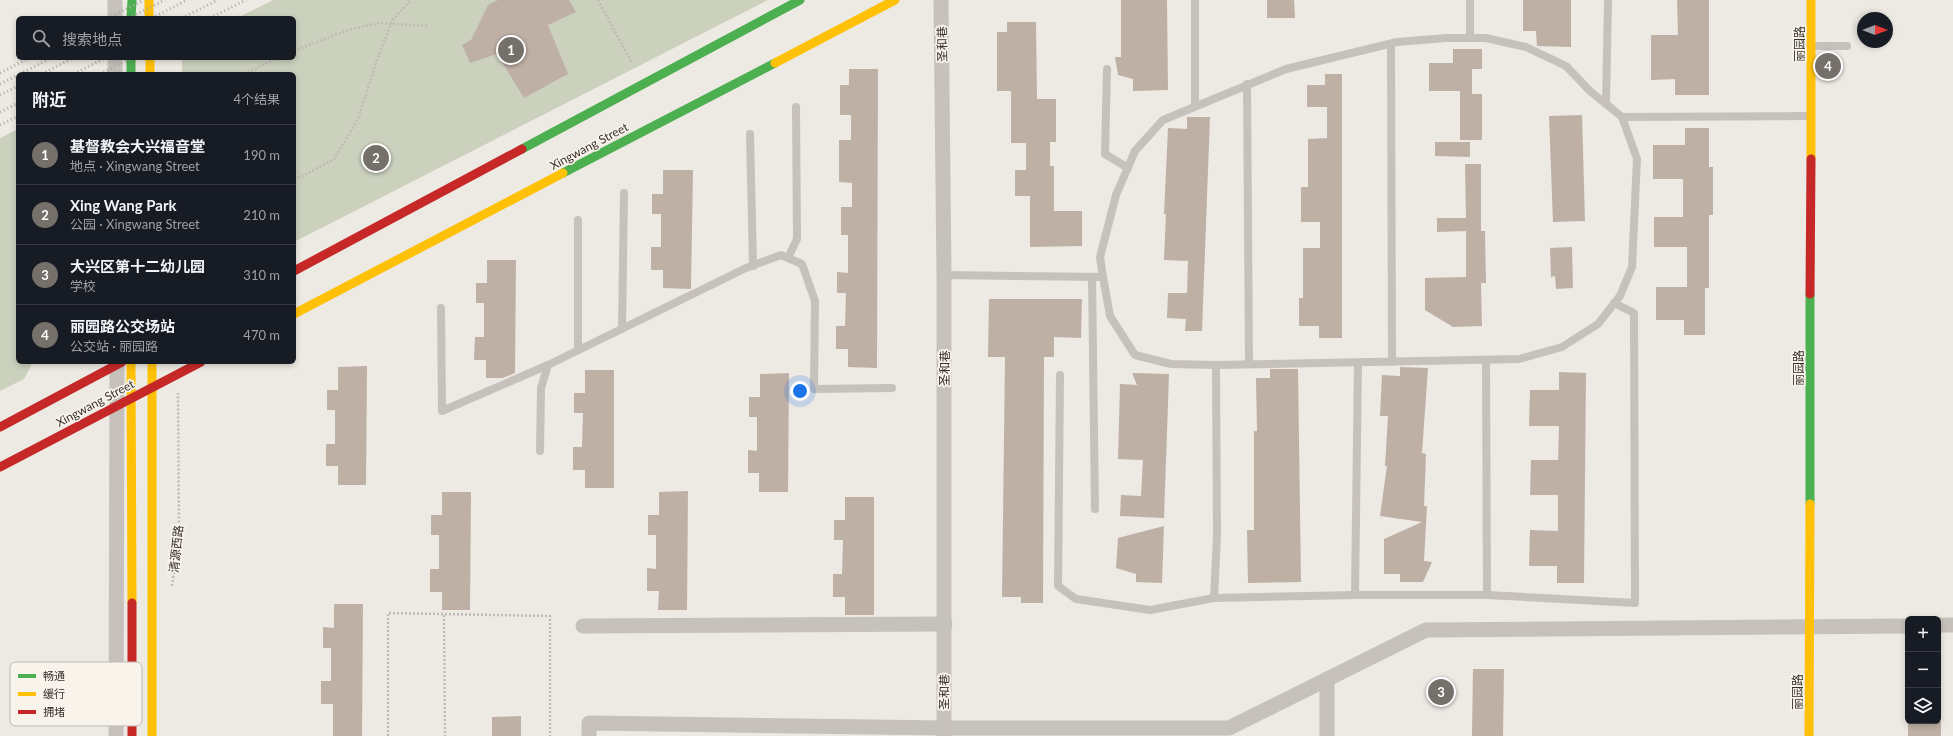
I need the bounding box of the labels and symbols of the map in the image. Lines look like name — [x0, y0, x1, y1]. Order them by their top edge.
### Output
north arrow — [1857, 12, 1893, 48]
street label: 圣和巷 — [934, 26, 950, 62]
street label: 丽园路 — [1792, 26, 1807, 62]
pin: 1 — [498, 35, 524, 65]
pin: 4 — [1815, 51, 1841, 81]
street label: Xingwang Street — [547, 119, 631, 173]
pin: 2 — [363, 143, 389, 173]
street label: 圣和巷 — [937, 350, 952, 386]
street label: 丽园路 — [1791, 350, 1806, 386]
street label: Xingwang Street — [53, 376, 137, 430]
your location — [790, 381, 810, 401]
street label: 清源西路 — [166, 524, 186, 574]
legend — [10, 662, 142, 726]
text: 畅通 — [43, 669, 65, 682]
street label: 圣和巷 — [936, 674, 952, 710]
street label: 丽园路 — [1790, 674, 1805, 710]
pin: 3 — [1428, 677, 1454, 707]
text: 缓行 — [43, 687, 65, 700]
text: 拥堵 — [43, 705, 65, 718]

